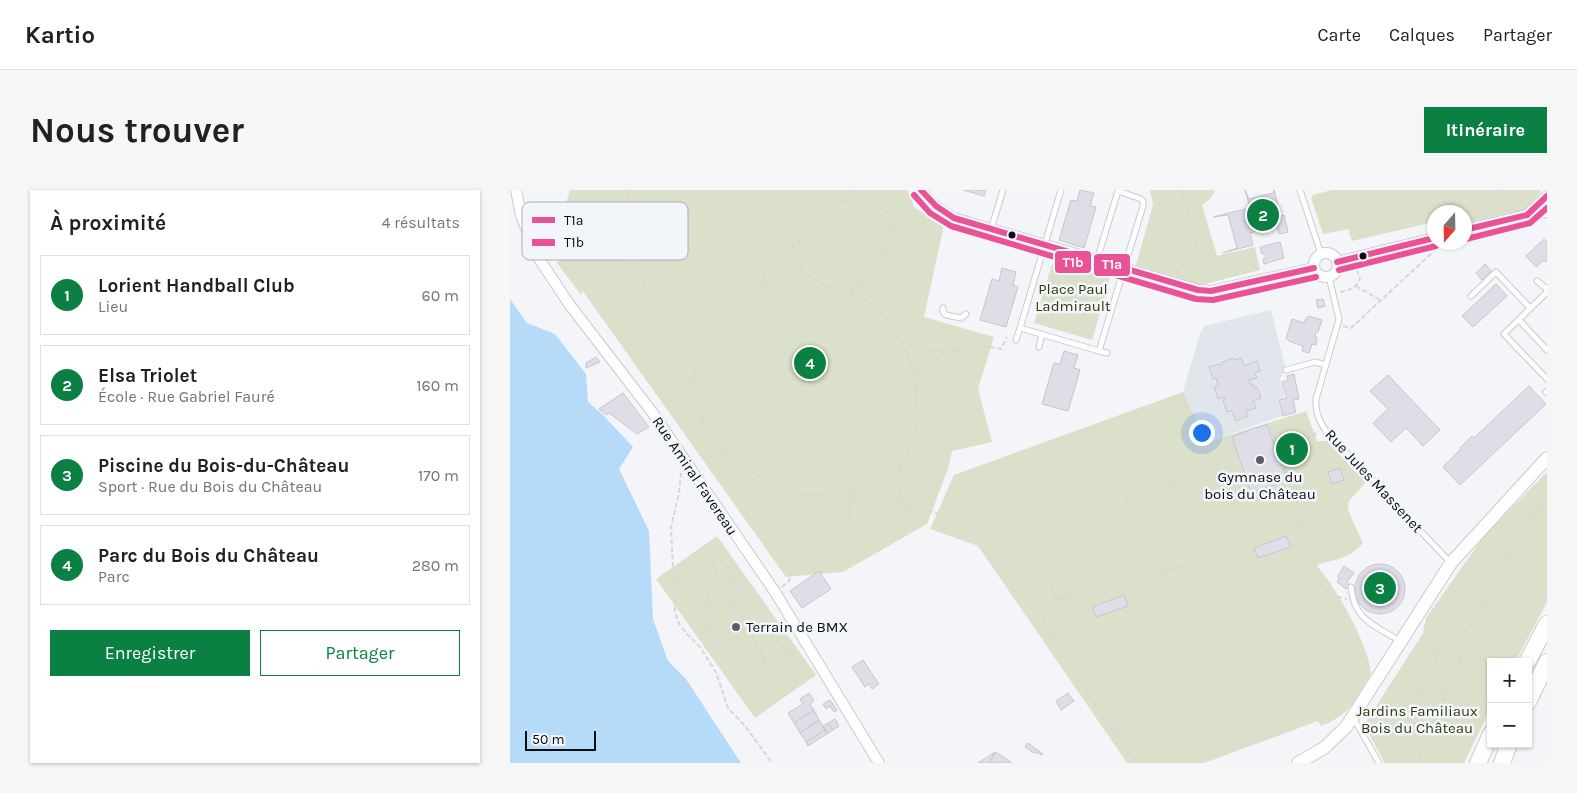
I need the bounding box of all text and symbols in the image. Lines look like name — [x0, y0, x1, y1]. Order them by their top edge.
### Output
text: Kartio — [25, 21, 95, 49]
text: Carte — [1317, 24, 1361, 46]
text: Calques — [1389, 24, 1455, 46]
text: Partager — [1483, 24, 1552, 46]
button: Itinéraire — [1424, 107, 1547, 153]
text: Nous trouver — [30, 110, 244, 151]
pin: 2 — [1247, 196, 1279, 234]
legend — [522, 202, 688, 260]
north arrow — [1427, 205, 1472, 250]
text: À proximité — [50, 211, 166, 235]
text: T1a — [564, 212, 583, 229]
text: 4 résultats — [381, 213, 460, 232]
unlabelled marker — [1007, 230, 1017, 240]
text: T1b — [564, 234, 584, 251]
line badge: T1b — [1054, 250, 1092, 274]
unlabelled marker — [1358, 251, 1368, 261]
line badge: T1a — [1093, 253, 1131, 277]
text: T1b — [1062, 254, 1084, 271]
text: T1a — [1102, 256, 1122, 273]
text: Lorient Handball Club — [98, 275, 295, 297]
park label: Place Paul Ladmirault — [1035, 280, 1111, 315]
text: 1 — [64, 286, 70, 305]
text: 60 m — [422, 286, 459, 305]
text: Lieu — [98, 297, 128, 316]
pin: 4 — [794, 344, 826, 382]
text: Elsa Triolet — [98, 365, 197, 387]
text: 2 — [62, 376, 72, 395]
text: 160 m — [416, 376, 459, 395]
text: École · Rue Gabriel Fauré — [98, 387, 275, 406]
street label: Rue Amiral Favereau — [649, 413, 741, 539]
your location — [1189, 420, 1215, 446]
street label: Rue Jules Massenet — [1321, 426, 1427, 537]
pin: 1 — [1276, 430, 1308, 468]
marker: Gymnase du bois du Château — [1254, 454, 1266, 466]
text: Piscine du Bois-du-Château — [98, 455, 349, 477]
text: 3 — [62, 466, 72, 485]
text: 170 m — [418, 466, 459, 485]
place label: Gymnase du bois du Château — [1204, 468, 1316, 503]
text: Sport · Rue du Bois du Château — [98, 477, 322, 496]
text: Parc du Bois du Château — [98, 545, 319, 567]
text: 4 — [62, 556, 72, 575]
text: 280 m — [412, 556, 459, 575]
text: Parc — [98, 567, 130, 586]
pin: 3 — [1364, 569, 1396, 607]
place label: Terrain de BMX — [746, 618, 848, 636]
marker: Terrain de BMX — [730, 621, 742, 633]
button: Enregistrer — [50, 630, 250, 676]
button: Partager — [260, 630, 460, 676]
map controls — [1487, 658, 1532, 748]
button: + — [1487, 658, 1532, 703]
park label: Jardins Familiaux Bois du Château — [1356, 702, 1478, 737]
button: − — [1487, 703, 1532, 748]
scale bar — [525, 728, 596, 751]
text: 50 m — [532, 731, 565, 748]

